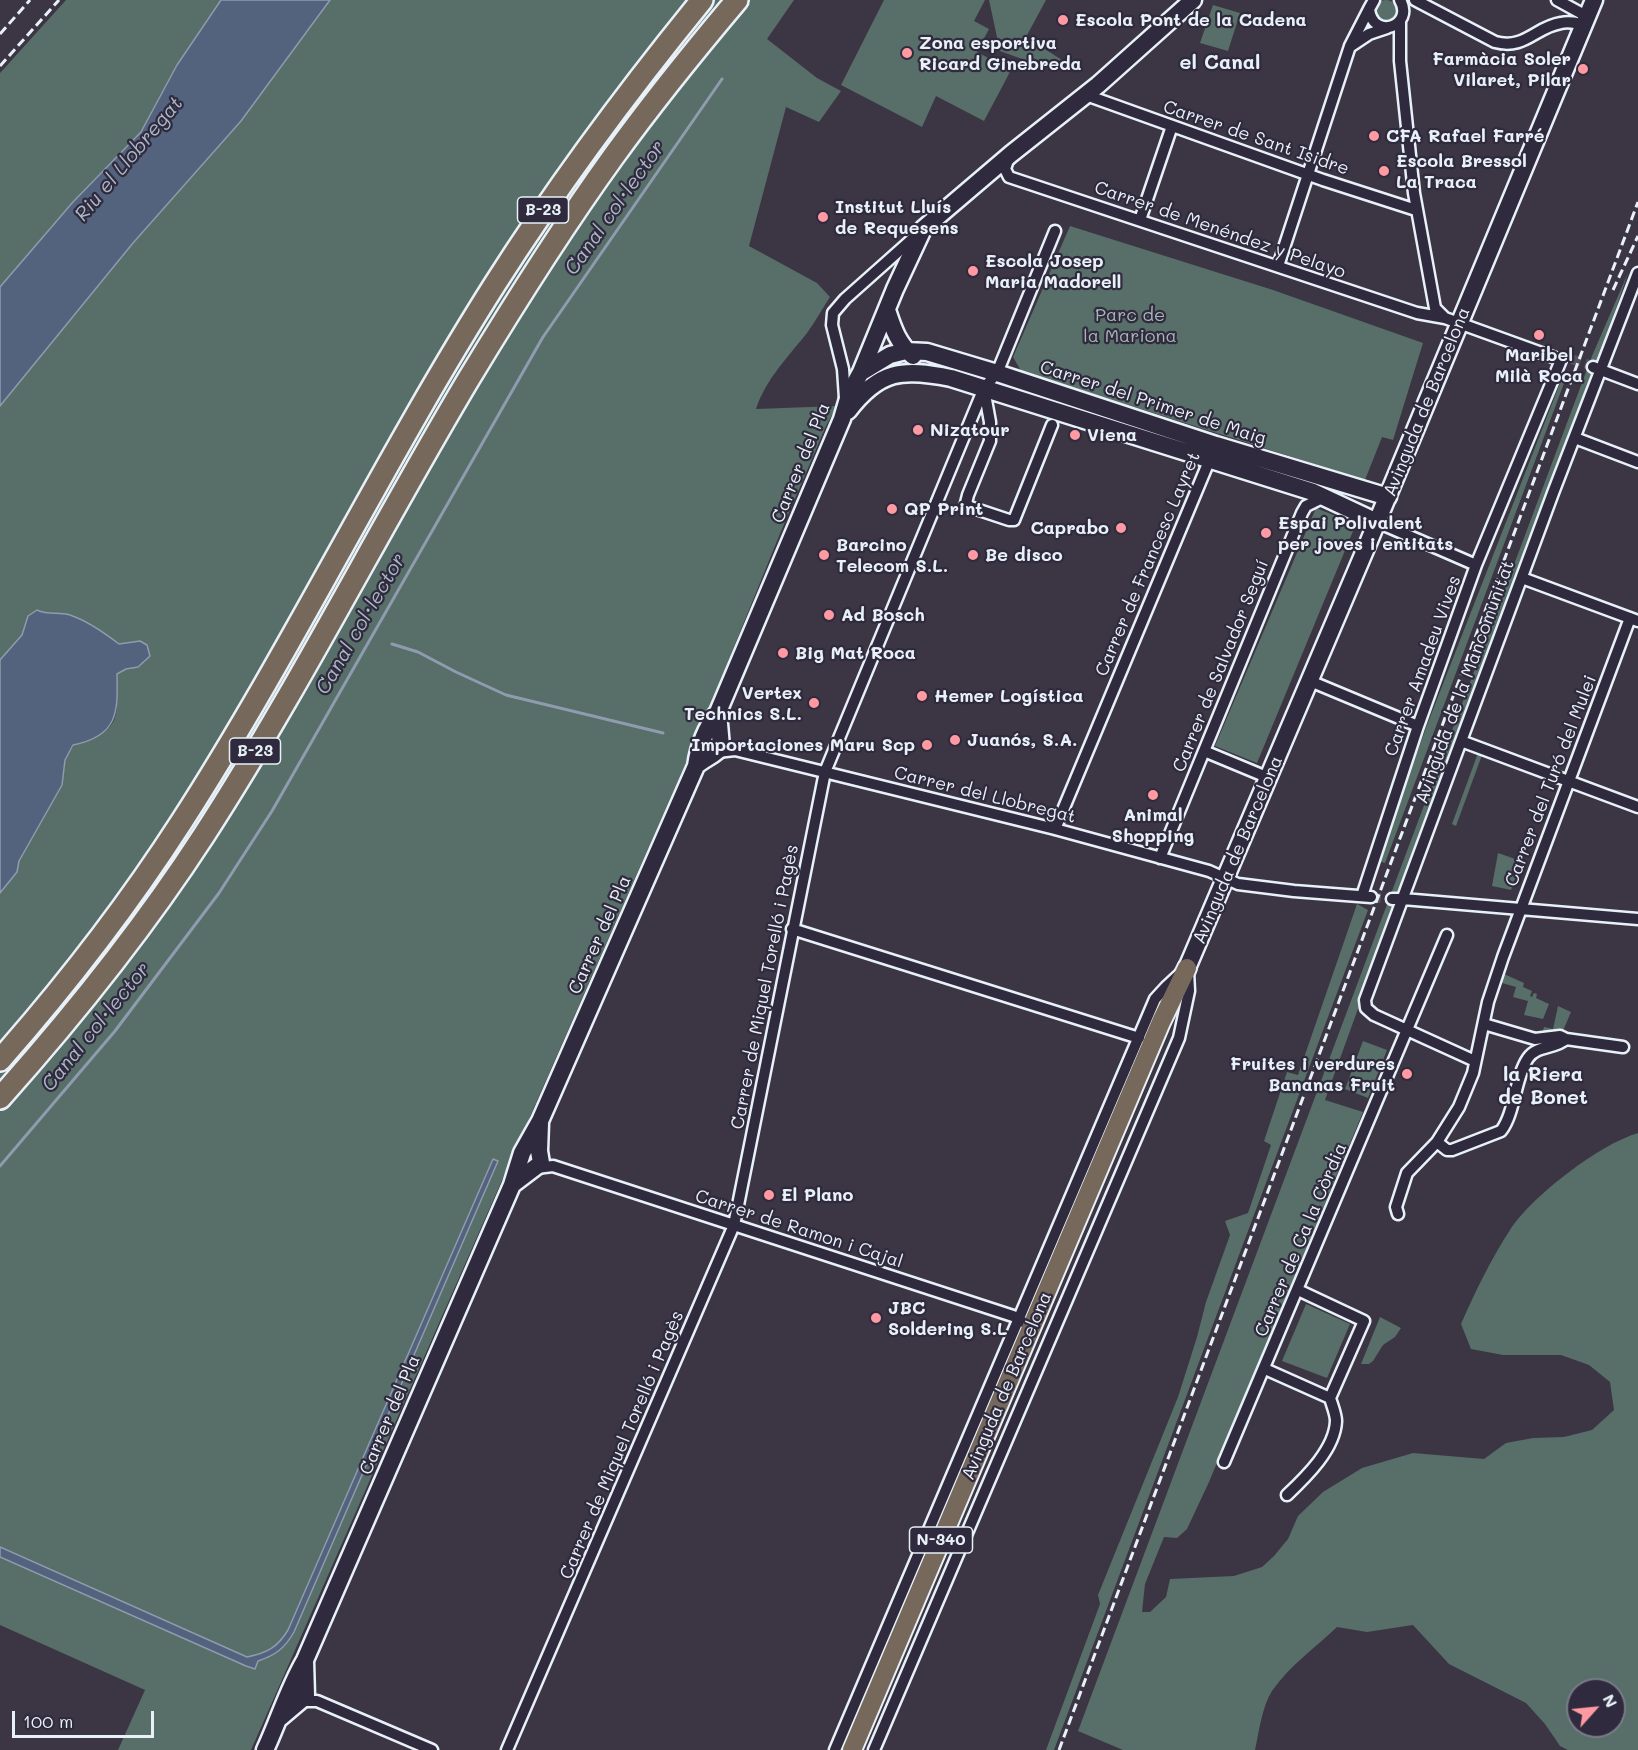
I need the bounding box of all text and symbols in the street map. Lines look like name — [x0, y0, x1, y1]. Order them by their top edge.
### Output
place label: Escola Pont de la Cadena — [1075, 9, 1307, 31]
marker: Escola Pont de la Cadena — [1056, 13, 1070, 27]
place label: Zona esportiva Ricard Ginebreda — [919, 32, 1082, 74]
marker: Zona esportiva Ricard Ginebreda — [900, 46, 914, 60]
place label: Farmàcia Soler Vilaret, Pilar — [1432, 48, 1571, 90]
district label: el Canal — [1180, 51, 1260, 75]
marker: Farmàcia Soler Vilaret, Pilar — [1576, 62, 1590, 76]
water label: Riu el Llobregat — [70, 92, 188, 226]
street label: Carrer de Sant Isidre — [1160, 96, 1352, 180]
place label: CFA Rafael Farré — [1386, 125, 1545, 147]
marker: CFA Rafael Farré — [1367, 129, 1381, 143]
water label: Canal col·lector — [560, 136, 670, 280]
place label: Escola Bressol La Traca — [1396, 150, 1527, 192]
marker: Escola Bressol La Traca — [1377, 164, 1391, 178]
street label: Carrer de Menéndez y Pelayo — [1091, 177, 1349, 283]
place label: Institut Lluís de Requesens — [835, 196, 959, 238]
road number: B-23 — [518, 197, 568, 223]
marker: Institut Lluís de Requesens — [816, 210, 830, 224]
place label: Escola Josep Maria Madorell — [985, 250, 1121, 292]
marker: Escola Josep Maria Madorell — [966, 264, 980, 278]
park label: Parc de la Mariona — [1083, 304, 1177, 346]
street label: Avinguda de Barcelona — [1379, 304, 1475, 500]
marker: Maribel Milà Roca — [1532, 328, 1546, 342]
place label: Maribel Milà Roca — [1495, 344, 1583, 386]
street label: Carrer del Primer de Maig — [1037, 356, 1269, 450]
street label: Carrer del Pla — [767, 400, 835, 526]
place label: Nizatour — [930, 419, 1010, 441]
marker: Nizatour — [911, 423, 925, 437]
place label: Viena — [1087, 424, 1137, 446]
marker: Viena — [1068, 428, 1082, 442]
street label: Carrer de Francesc Layret — [1091, 449, 1205, 679]
place label: QP Print — [904, 498, 983, 520]
marker: QP Print — [885, 502, 899, 516]
place label: Espai Polivalent per joves i entitats — [1278, 512, 1453, 554]
place label: Caprabo — [1030, 517, 1109, 539]
marker: Caprabo — [1114, 521, 1128, 535]
marker: Espai Polivalent per joves i entitats — [1259, 526, 1273, 540]
place label: Barcino Telecom S.L. — [836, 534, 948, 576]
place label: Be disco — [985, 544, 1063, 566]
marker: Barcino Telecom S.L. — [817, 548, 831, 562]
marker: Be disco — [966, 548, 980, 562]
water label: Canal col·lector — [311, 549, 411, 699]
street label: Carrer de Salvador Seguí — [1168, 557, 1274, 775]
street label: Avinguda de la Mancomunitat — [1411, 557, 1519, 807]
street label: Carrer Amadeu Vives — [1380, 573, 1466, 759]
place label: Ad Bosch — [841, 604, 925, 626]
marker: Ad Bosch — [822, 608, 836, 622]
place label: Big Mat Roca — [795, 642, 916, 664]
marker: Big Mat Roca — [776, 646, 790, 660]
street label: Carrer del Turó del Mulei — [1501, 672, 1601, 890]
place label: Vertex Technics S.L. — [684, 682, 802, 724]
place label: Hemer Logística — [934, 685, 1083, 707]
marker: Hemer Logística — [915, 689, 929, 703]
marker: Vertex Technics S.L. — [807, 696, 821, 710]
place label: Juanós, S.A. — [967, 729, 1077, 751]
marker: Juanós, S.A. — [948, 733, 962, 747]
place label: Importaciones Maru Scp — [691, 734, 915, 756]
road number: B-23 — [230, 738, 280, 764]
marker: Importaciones Maru Scp — [920, 738, 934, 752]
street label: Avinguda de Barcelona — [1189, 753, 1287, 947]
street label: Carrer del Llobregat — [892, 762, 1078, 828]
marker: Animal Shopping — [1146, 788, 1160, 802]
place label: Animal Shopping — [1112, 804, 1194, 846]
street label: Carrer de Miquel Torelló i Pagès — [727, 843, 803, 1131]
street label: Carrer del Pla — [564, 872, 636, 998]
water label: Canal col·lector — [37, 958, 155, 1096]
place label: Fruites i verdures Bananas Fruit — [1230, 1053, 1395, 1096]
district label: la Riera de Bonet — [1498, 1063, 1588, 1110]
marker: Fruites i verdures Bananas Fruit — [1400, 1067, 1414, 1081]
street label: Carrer de Ca la Còrdia — [1250, 1140, 1352, 1340]
place label: El Plano — [781, 1184, 853, 1206]
street label: Carrer de Ramon i Cajal — [692, 1185, 906, 1273]
marker: El Plano — [762, 1188, 776, 1202]
street label: Avinguda de Barcelona — [958, 1289, 1056, 1483]
place label: JBC Soldering S.L — [888, 1297, 1007, 1340]
street label: Carrer de Miquel Torelló i Pagès — [555, 1308, 689, 1582]
marker: JBC Soldering S.L — [869, 1311, 883, 1325]
street label: Carrer del Pla — [355, 1352, 425, 1478]
road number: N-340 — [910, 1527, 972, 1553]
north arrow — [1566, 1678, 1626, 1738]
text: N — [1599, 1690, 1623, 1711]
scale bar — [15, 1699, 158, 1737]
text: 100 m — [23, 1709, 73, 1733]

